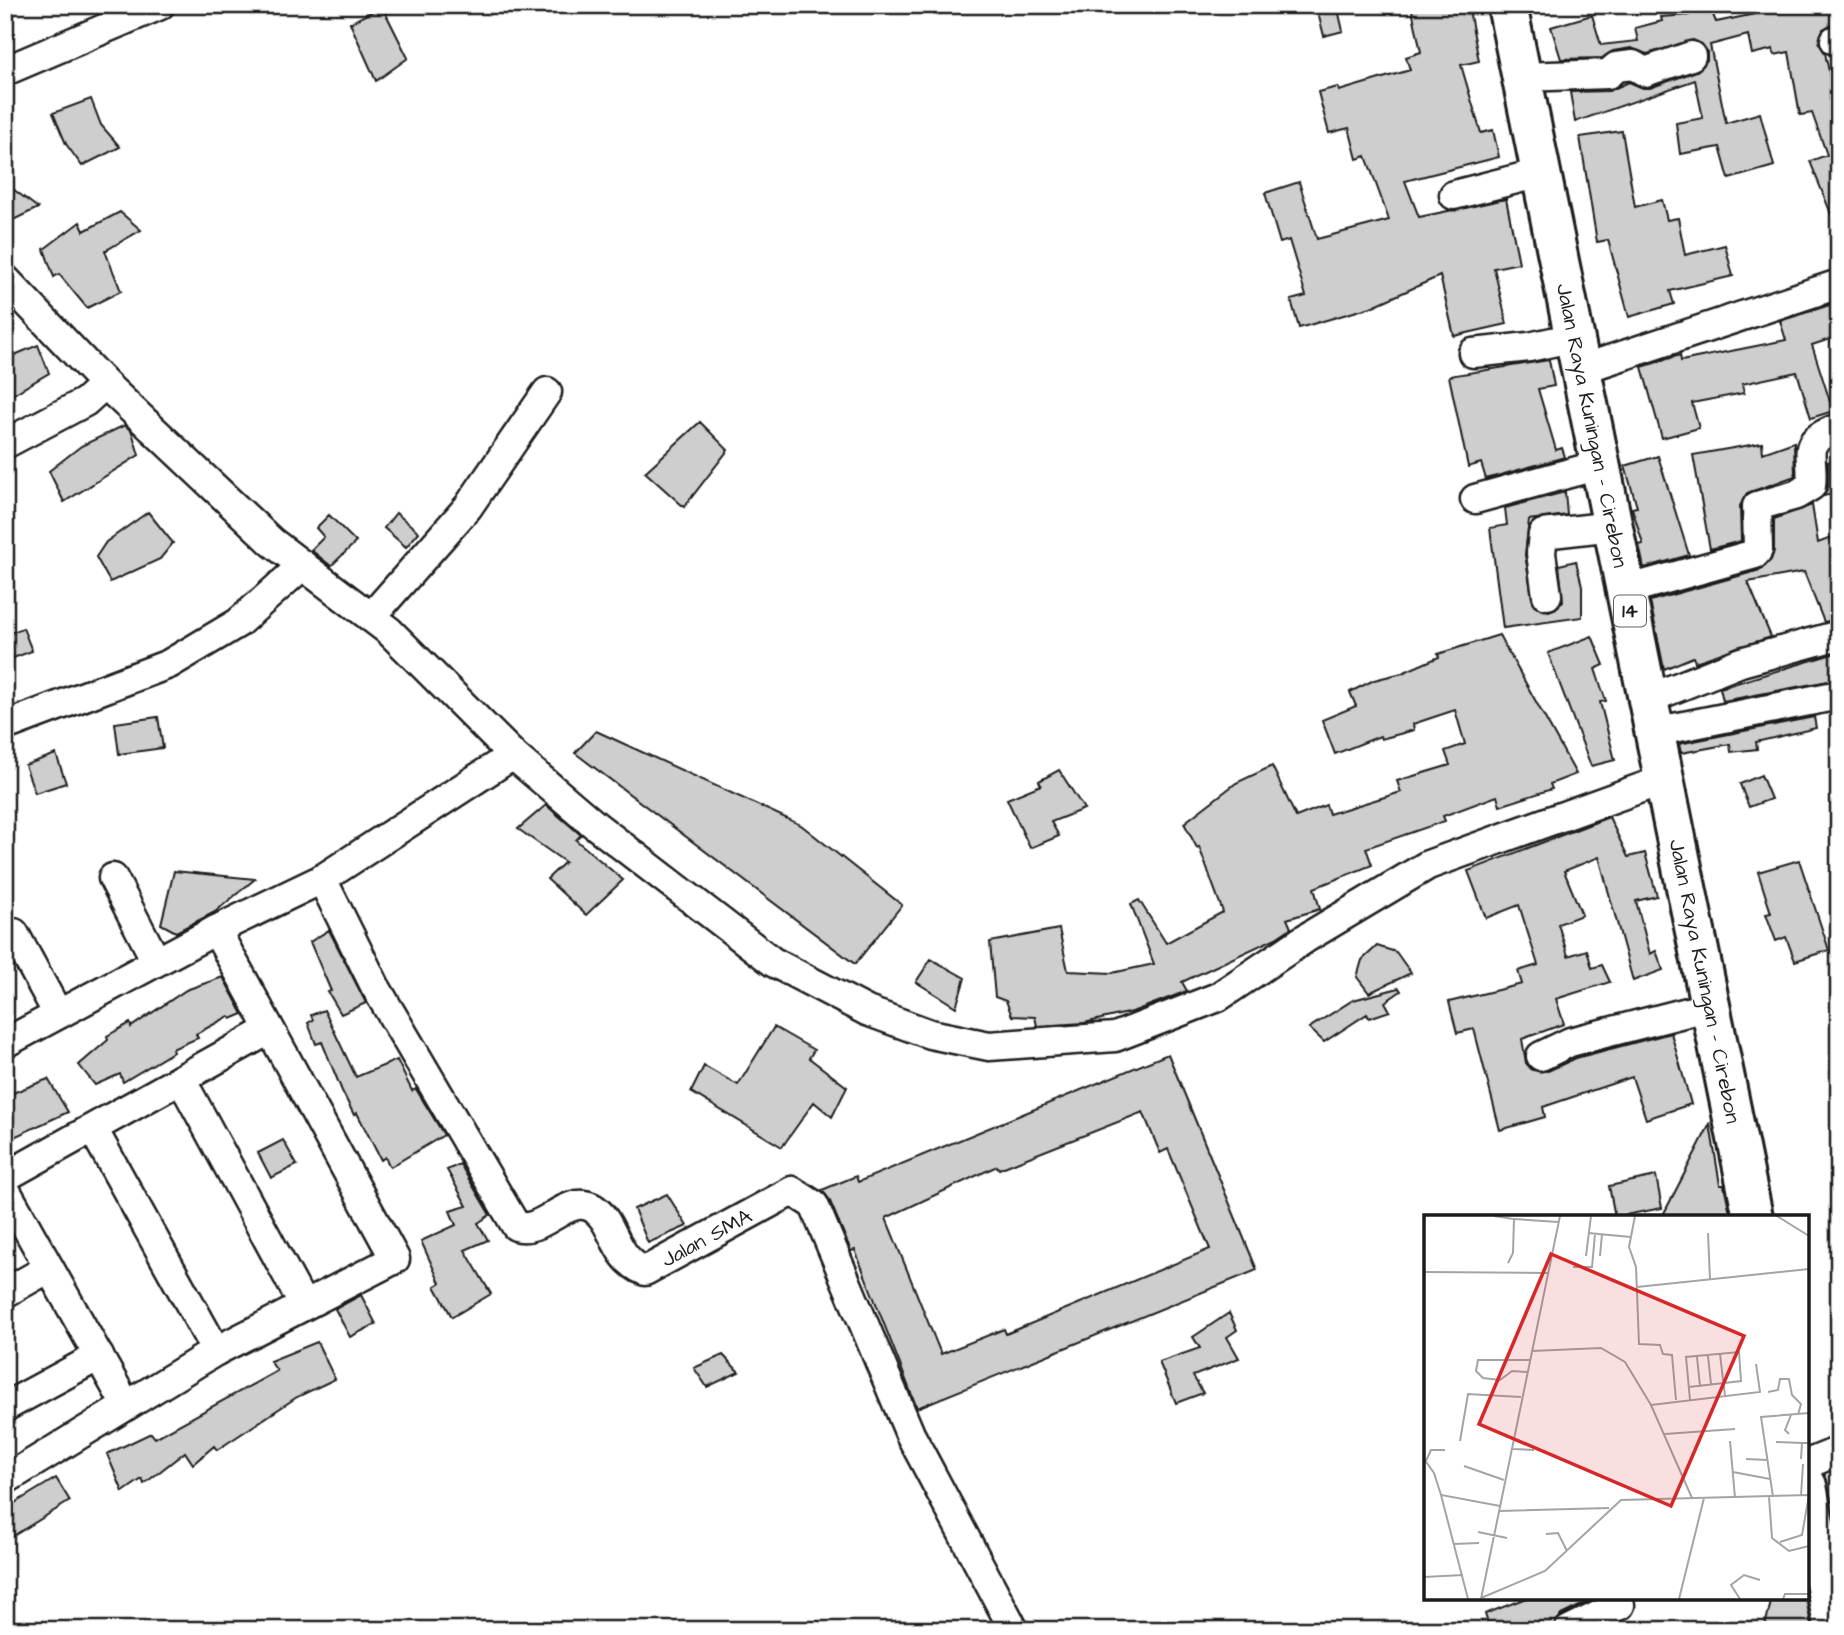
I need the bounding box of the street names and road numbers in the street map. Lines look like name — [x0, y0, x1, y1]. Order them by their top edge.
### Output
street label: Jalan Raya Kuningan - Cirebon — [1549, 281, 1635, 570]
road number: 14 — [1614, 596, 1646, 626]
street label: Jalan Raya Kuningan - Cirebon — [1662, 837, 1748, 1126]
street label: Jalan SMA — [656, 1201, 757, 1274]

